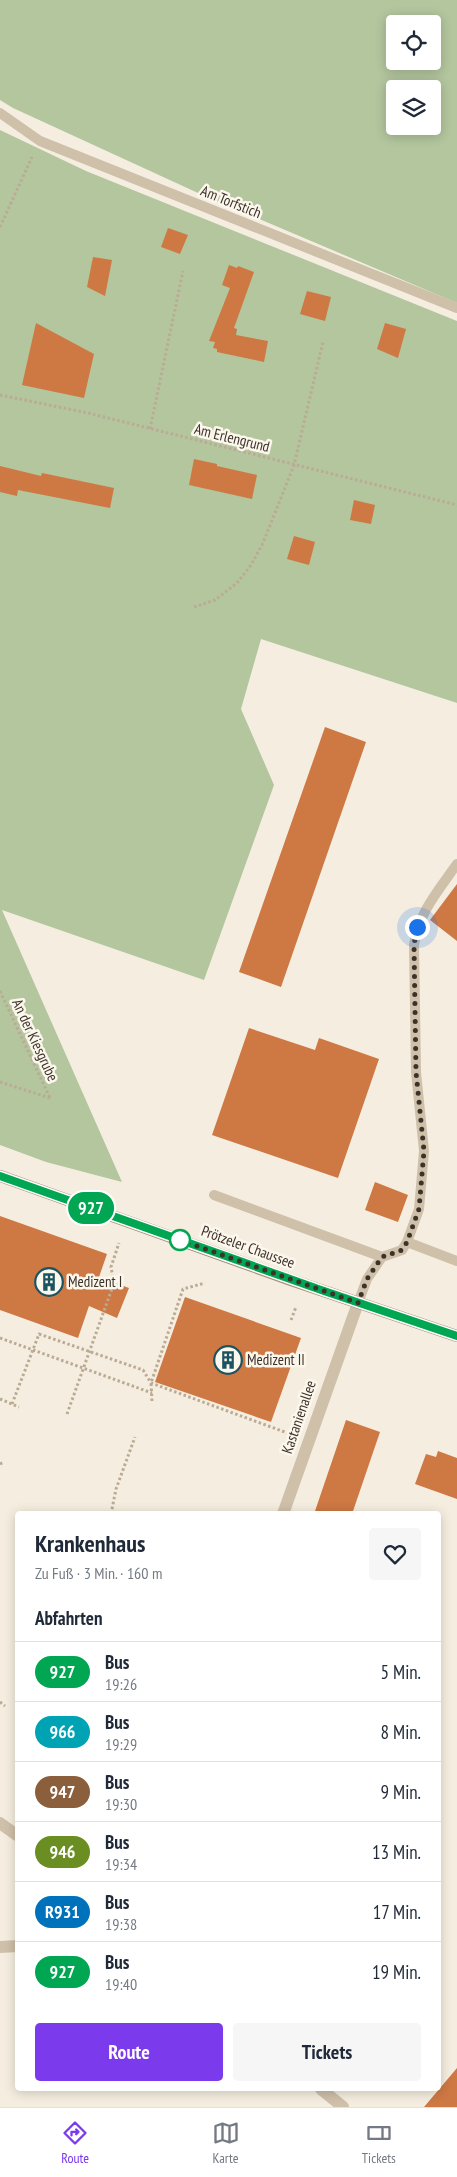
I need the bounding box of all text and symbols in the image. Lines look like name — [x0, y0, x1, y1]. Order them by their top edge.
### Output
map controls — [386, 15, 441, 135]
button: locate — [386, 15, 441, 70]
button: layers — [386, 80, 441, 135]
street label: Am Torfstich — [198, 181, 264, 222]
street label: Am Erlengrund — [192, 419, 272, 456]
your location — [405, 915, 430, 940]
street label: An der Kiesgrube — [8, 996, 63, 1084]
line badge: 927 — [62, 1192, 120, 1224]
text: 927 — [78, 1196, 104, 1219]
street label: Prötzeler Chaussee — [199, 1221, 297, 1272]
unlabelled marker — [169, 1229, 191, 1251]
building icon: Medizent I — [34, 1267, 64, 1297]
place label: Medizent I — [68, 1272, 122, 1291]
building icon: Medizent II — [213, 1345, 243, 1375]
place label: Medizent II — [247, 1350, 305, 1369]
street label: Kastanienallee — [277, 1378, 320, 1456]
text: Krankenhaus — [35, 1528, 145, 1559]
button: heart — [369, 1528, 421, 1580]
text: Zu Fuß · 3 Min. · 160 m — [35, 1563, 162, 1583]
text: Abfahrten — [35, 1606, 102, 1630]
text: Bus — [105, 1650, 129, 1674]
text: 927 — [50, 1660, 75, 1683]
text: 5 Min. — [380, 1660, 421, 1684]
text: 19:26 — [105, 1674, 137, 1694]
text: Bus — [105, 1710, 129, 1734]
text: 966 — [50, 1720, 75, 1743]
text: 8 Min. — [380, 1720, 421, 1744]
text: 19:29 — [105, 1734, 137, 1754]
text: Bus — [105, 1770, 129, 1794]
text: 947 — [50, 1780, 75, 1803]
text: 9 Min. — [380, 1780, 421, 1804]
text: 19:30 — [105, 1794, 137, 1814]
text: Bus — [105, 1830, 129, 1854]
text: 946 — [50, 1840, 75, 1863]
text: 13 Min. — [372, 1840, 421, 1864]
text: 19:34 — [105, 1854, 137, 1874]
text: Bus — [105, 1890, 129, 1914]
text: R931 — [45, 1900, 80, 1923]
text: 17 Min. — [373, 1900, 421, 1924]
text: 19:38 — [105, 1914, 137, 1934]
text: Bus — [105, 1950, 129, 1974]
text: 927 — [50, 1960, 75, 1983]
text: 19 Min. — [372, 1960, 421, 1984]
text: 19:40 — [105, 1974, 137, 1994]
button: Route — [35, 2023, 223, 2081]
button: Tickets — [233, 2023, 421, 2081]
tab: Route — [61, 2119, 89, 2167]
tab: Karte — [212, 2119, 240, 2167]
tab: Tickets — [362, 2119, 396, 2167]

